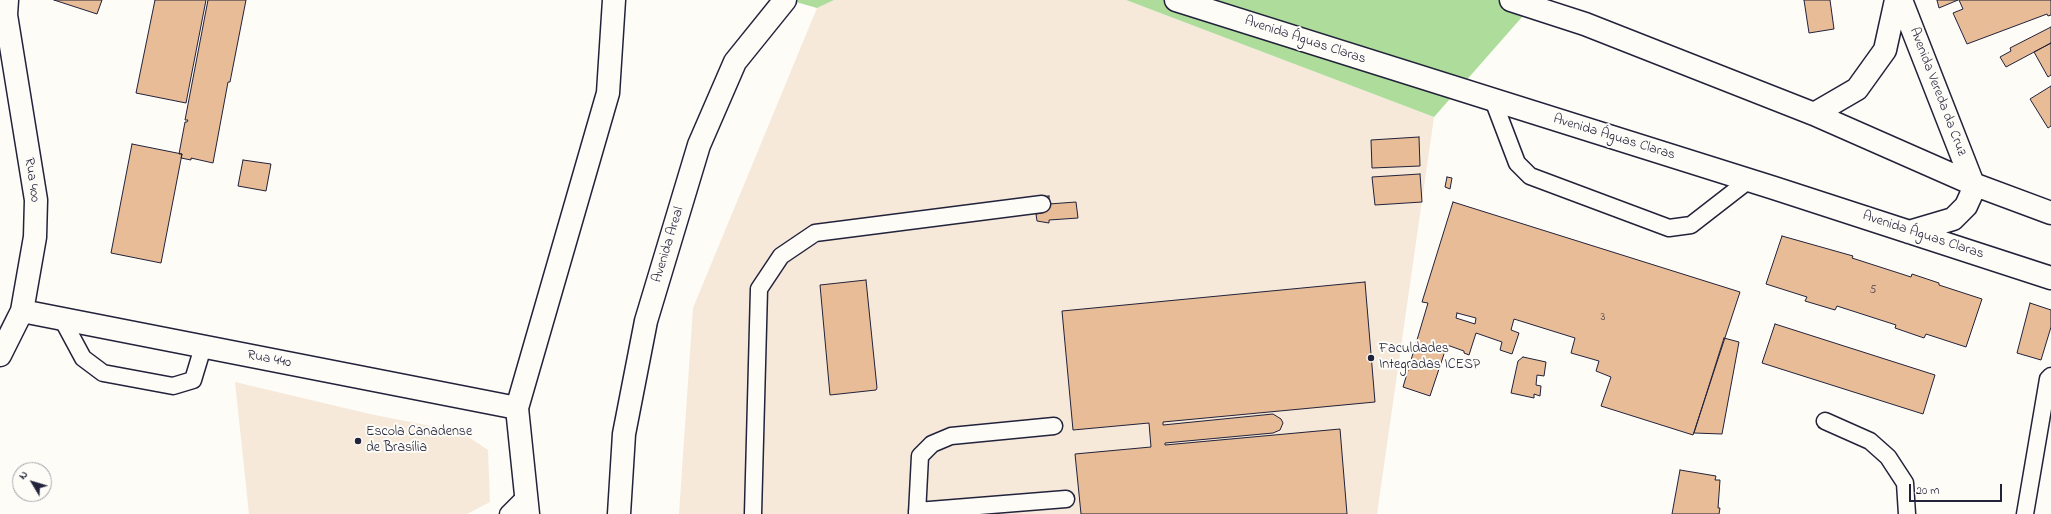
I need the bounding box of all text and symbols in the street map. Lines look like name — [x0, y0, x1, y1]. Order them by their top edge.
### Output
street label: Avenida Águas Claras — [1242, 13, 1368, 69]
street label: Avenida Vereda da Cruz — [1905, 25, 1969, 159]
street label: Avenida Águas Claras — [1551, 111, 1677, 165]
street label: Rua 400 — [20, 157, 42, 203]
street label: Avenida Areal — [650, 205, 688, 285]
street label: Avenida Águas Claras — [1860, 208, 1986, 264]
house number: 5 — [1870, 284, 1876, 298]
house number: 3 — [1601, 311, 1605, 325]
place label: Faculdades Integradas ICESP — [1379, 342, 1480, 374]
street label: Rua 440 — [246, 348, 292, 372]
marker: Faculdades Integradas ICESP — [1366, 353, 1376, 363]
place label: Escola Canadense de Brasília — [366, 425, 472, 458]
marker: Escola Canadense de Brasília — [353, 436, 363, 446]
north arrow — [12, 462, 52, 502]
text: N — [15, 467, 32, 483]
scale bar — [1911, 476, 2004, 502]
text: 20 m — [1916, 482, 1939, 500]

